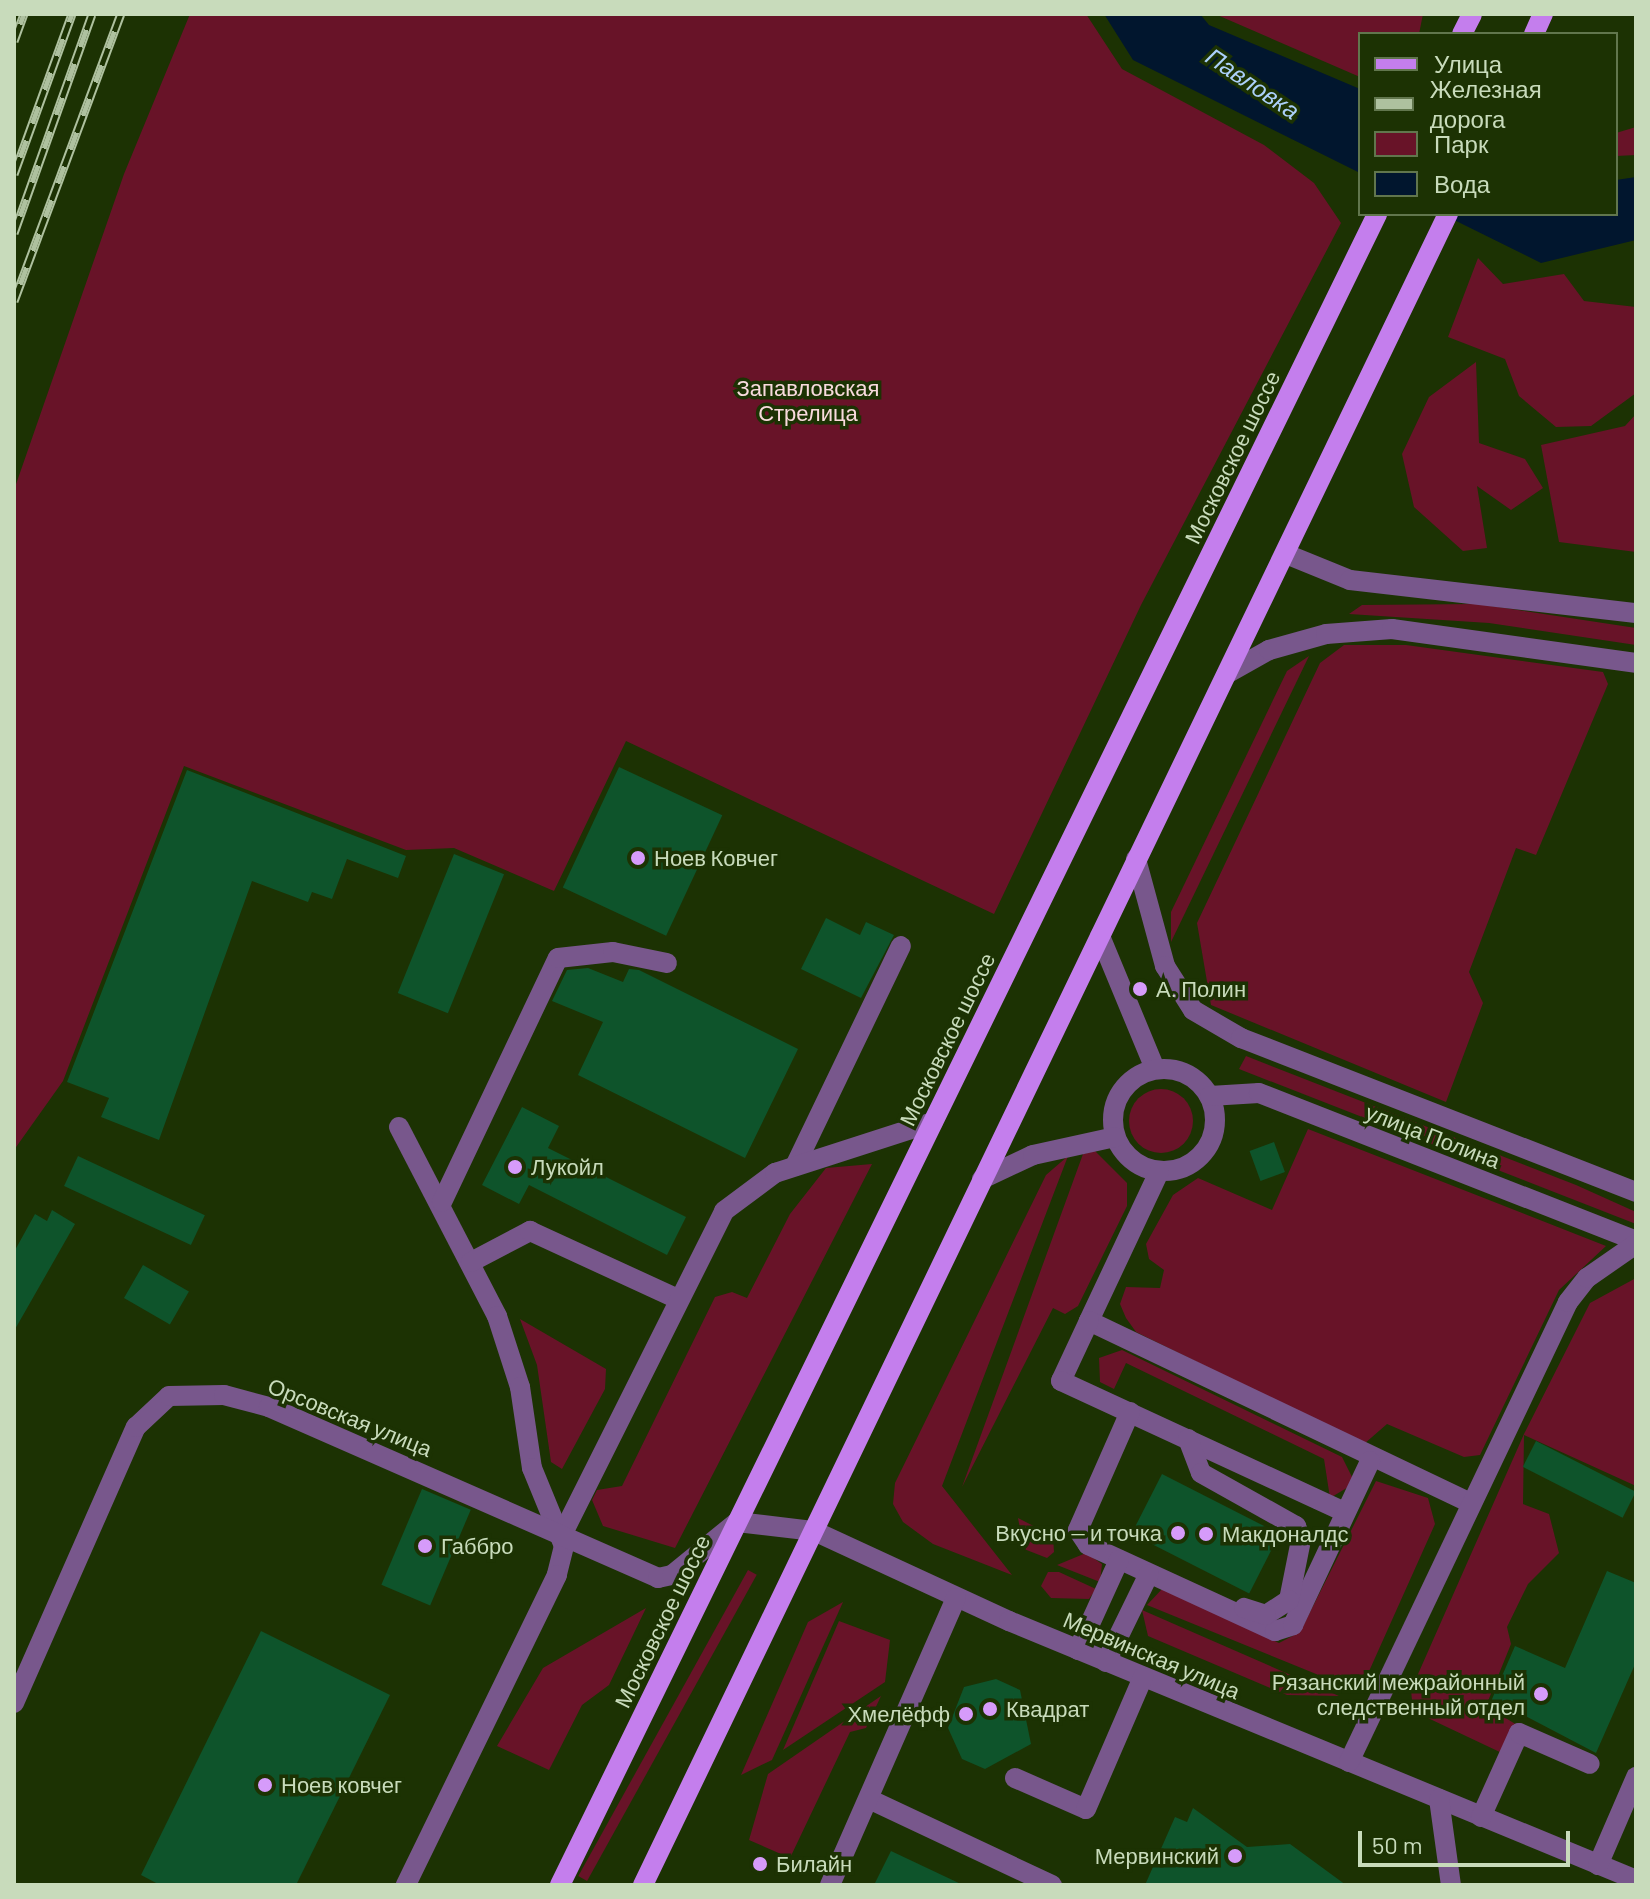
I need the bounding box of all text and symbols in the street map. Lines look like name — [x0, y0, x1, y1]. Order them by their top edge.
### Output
legend — [1358, 32, 1618, 216]
water label: Павловка — [1201, 41, 1305, 125]
text: Улица — [1434, 49, 1502, 78]
text: Железная дорога — [1430, 74, 1542, 133]
text: Парк — [1434, 129, 1488, 158]
text: Вода — [1434, 169, 1490, 198]
street label: Московское шоссе — [1179, 366, 1285, 548]
park label: Запавловская Стрелица — [737, 374, 879, 426]
place label: Ноев Ковчег — [654, 845, 778, 871]
marker: Ноев Ковчег — [629, 849, 647, 867]
street label: Московское шоссе — [894, 948, 1000, 1130]
place label: А. Полин — [1156, 976, 1246, 1002]
marker: А. Полин — [1131, 980, 1149, 998]
street label: улица Полина — [1362, 1098, 1504, 1174]
place label: Лукойл — [531, 1154, 604, 1180]
marker: Лукойл — [506, 1158, 524, 1176]
street label: Орсовская улица — [264, 1372, 436, 1462]
place label: Вкусно — и точка — [995, 1520, 1162, 1546]
place label: Макдоналдс — [1222, 1521, 1349, 1547]
marker: Вкусно — и точка — [1169, 1524, 1187, 1542]
marker: Макдоналдс — [1197, 1525, 1215, 1543]
street label: Московское шоссе — [609, 1530, 715, 1712]
place label: Габбро — [441, 1533, 514, 1559]
marker: Габбро — [416, 1537, 434, 1555]
street label: Мервинская улица — [1060, 1606, 1244, 1704]
place label: Рязанский межрайонный следственный отдел — [1272, 1668, 1525, 1720]
marker: Рязанский межрайонный следственный отдел — [1532, 1685, 1550, 1703]
place label: Квадрат — [1006, 1696, 1089, 1722]
marker: Квадрат — [981, 1700, 999, 1718]
place label: Хмелёфф — [847, 1701, 950, 1727]
marker: Хмелёфф — [957, 1705, 975, 1723]
place label: Ноев ковчег — [281, 1772, 402, 1798]
marker: Ноев ковчег — [256, 1776, 274, 1794]
scale bar — [1362, 1815, 1574, 1865]
text: 50 m — [1372, 1830, 1423, 1859]
place label: Мервинский — [1095, 1843, 1219, 1869]
marker: Мервинский — [1226, 1847, 1244, 1865]
place label: Билайн — [776, 1851, 852, 1877]
marker: Билайн — [751, 1855, 769, 1873]

